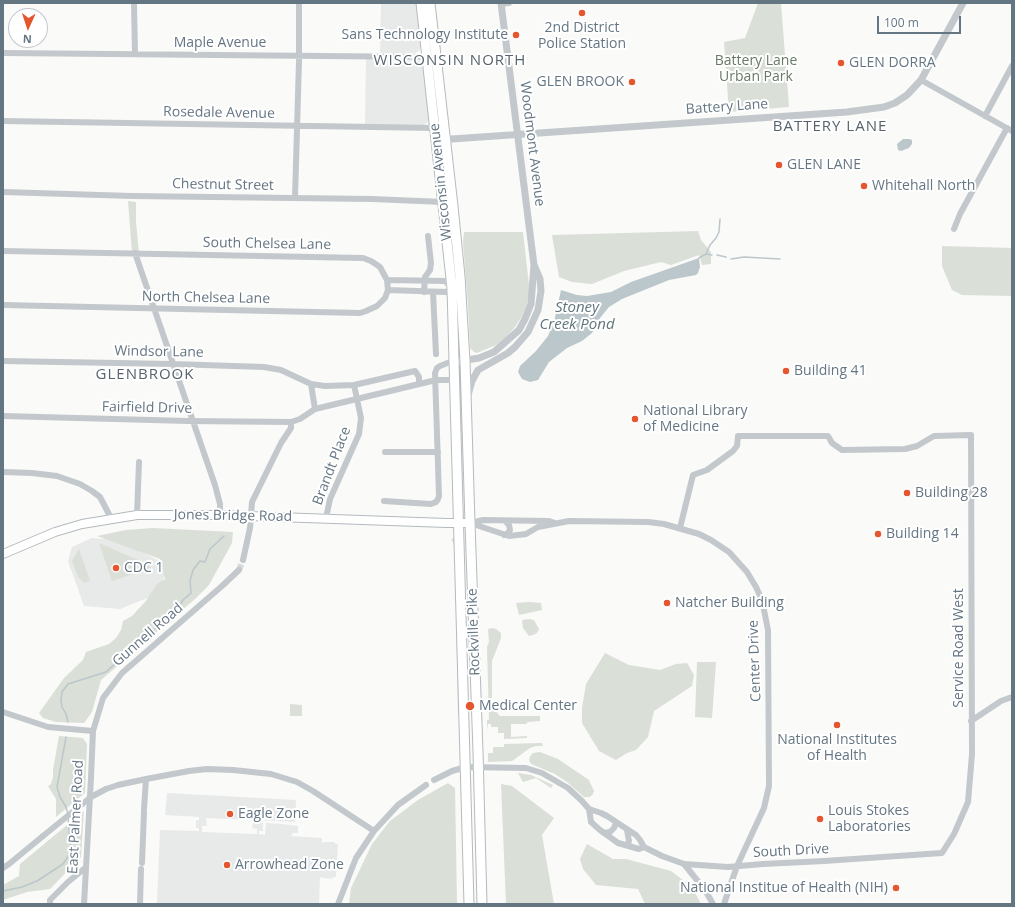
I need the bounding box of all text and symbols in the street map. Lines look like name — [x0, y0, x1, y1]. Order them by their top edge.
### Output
north arrow — [8, 8, 48, 48]
marker: 2nd District Police Station — [577, 8, 587, 18]
scale bar — [879, 8, 963, 34]
text: 100 m — [884, 14, 919, 31]
place label: 2nd District Police Station — [538, 20, 626, 52]
place label: Sans Technology Institute — [341, 27, 508, 43]
marker: Sans Technology Institute — [511, 30, 521, 40]
text: N — [23, 32, 32, 47]
street label: Maple Avenue — [174, 35, 266, 51]
district label: WISCONSIN NORTH — [374, 52, 526, 70]
park label: Battery Lane Urban Park — [715, 53, 797, 86]
place label: GLEN DORRA — [849, 55, 936, 71]
marker: GLEN DORRA — [836, 58, 846, 68]
place label: GLEN BROOK — [537, 74, 624, 90]
marker: GLEN BROOK — [627, 77, 637, 87]
street label: Woodmont Avenue — [516, 81, 548, 207]
street label: Battery Lane — [685, 96, 769, 118]
street label: Rosedale Avenue — [163, 104, 275, 122]
district label: BATTERY LANE — [773, 118, 887, 136]
street label: Wisconsin Avenue — [426, 122, 456, 242]
place label: GLEN LANE — [787, 157, 861, 173]
marker: GLEN LANE — [774, 160, 784, 170]
street label: Chestnut Street — [172, 176, 274, 194]
place label: Whitehall North — [872, 178, 975, 194]
marker: Whitehall North — [859, 181, 869, 191]
street label: South Chelsea Lane — [203, 234, 331, 254]
street label: North Chelsea Lane — [142, 288, 270, 308]
water label: Stoney Creek Pond — [539, 299, 615, 334]
street label: Windsor Lane — [114, 343, 204, 361]
place label: Building 41 — [794, 363, 867, 379]
district label: GLENBROOK — [96, 366, 194, 384]
marker: Building 41 — [781, 366, 791, 376]
street label: Fairfield Drive — [102, 399, 192, 417]
place label: National Library of Medicine — [643, 403, 747, 436]
marker: National Library of Medicine — [630, 414, 640, 424]
street label: Brandt Place — [309, 424, 355, 508]
place label: Building 28 — [915, 485, 988, 501]
marker: Building 28 — [902, 488, 912, 498]
street label: Jones Bridge Road — [174, 507, 292, 525]
place label: Building 14 — [886, 526, 959, 542]
marker: Building 14 — [873, 529, 883, 539]
place label: CDC 1 — [124, 560, 163, 576]
marker: CDC 1 — [111, 563, 121, 573]
street label: Rockville Pike — [464, 588, 484, 676]
street label: Service Road West — [951, 588, 967, 708]
place label: Natcher Building — [675, 595, 784, 611]
marker: Natcher Building — [662, 598, 672, 608]
street label: Gunnell Road — [109, 600, 187, 670]
street label: Center Drive — [745, 620, 765, 702]
place label: Medical Center — [479, 698, 577, 714]
marker: Medical Center — [464, 700, 476, 712]
marker: National Institutes of Health — [832, 720, 842, 730]
place label: National Institutes of Health — [777, 732, 897, 764]
street label: East Palmer Road — [65, 760, 87, 874]
place label: Louis Stokes Laboratories — [828, 803, 911, 836]
place label: Eagle Zone — [238, 806, 309, 822]
marker: Eagle Zone — [225, 809, 235, 819]
marker: Louis Stokes Laboratories — [815, 814, 825, 824]
street label: South Drive — [753, 841, 829, 861]
place label: Arrowhead Zone — [235, 857, 344, 873]
marker: Arrowhead Zone — [222, 860, 232, 870]
place label: National Institue of Health (NIH) — [680, 880, 888, 896]
marker: National Institue of Health (NIH) — [891, 883, 901, 893]

